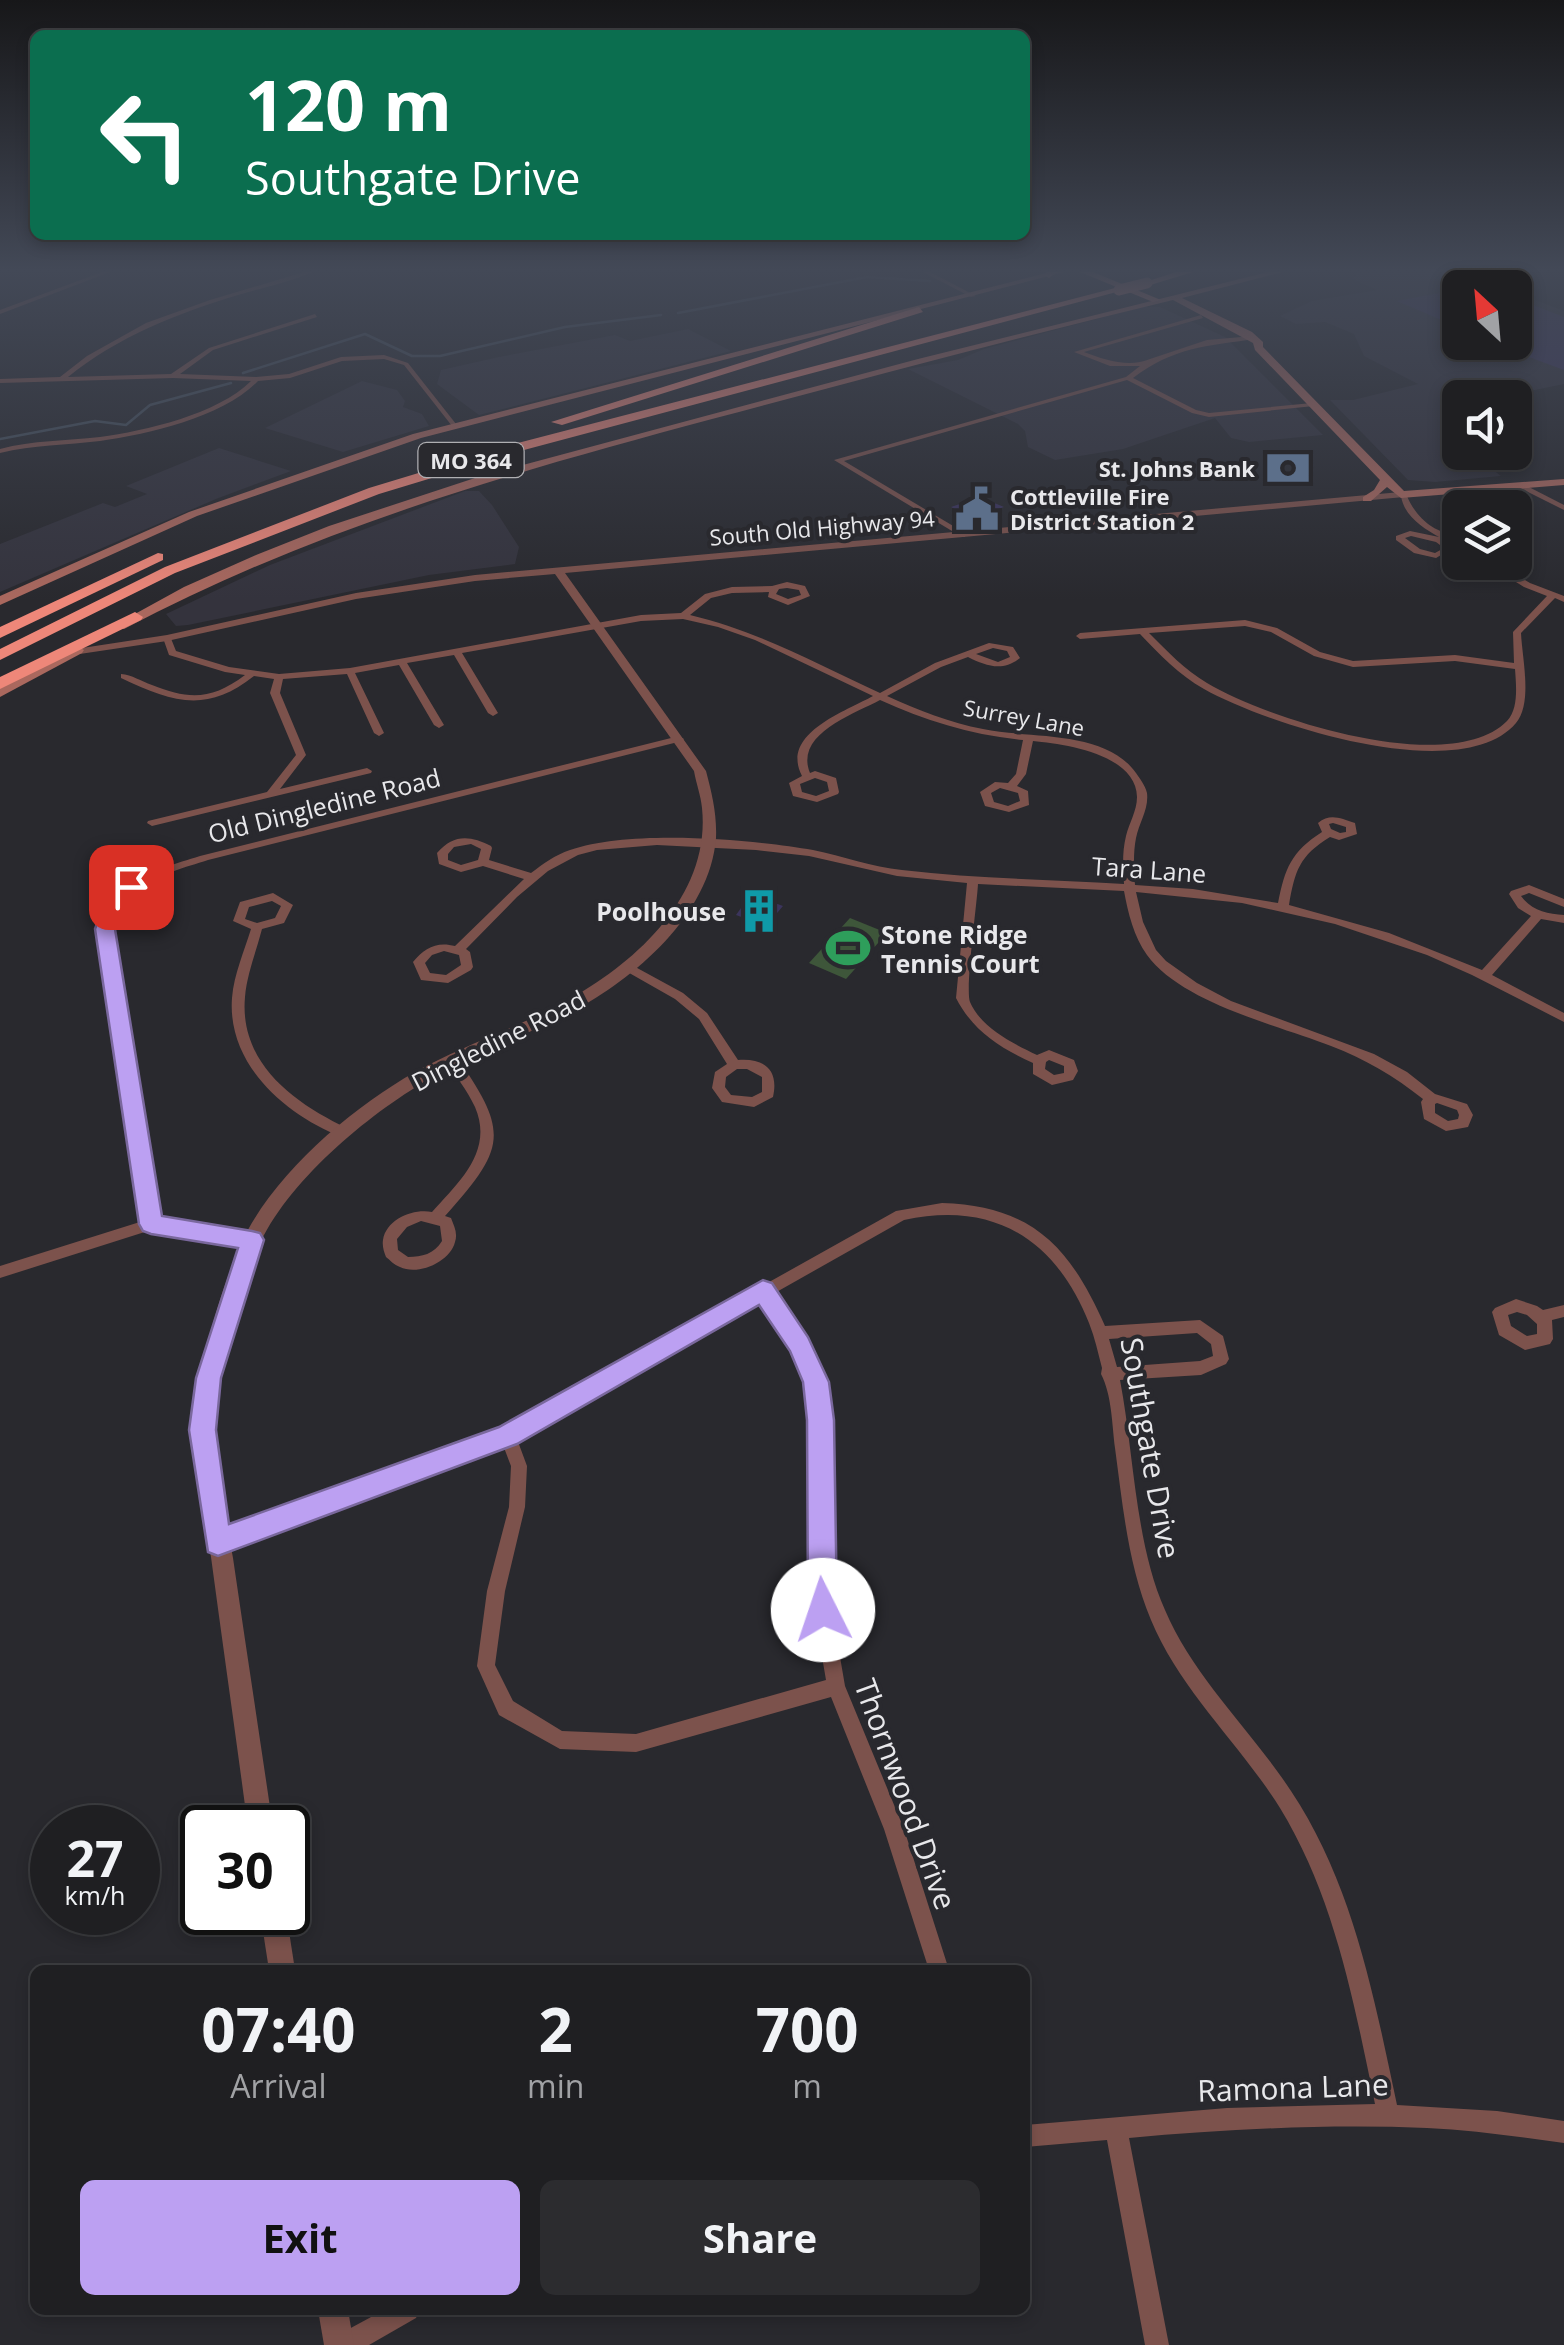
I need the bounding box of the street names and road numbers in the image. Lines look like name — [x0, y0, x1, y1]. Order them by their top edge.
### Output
road number: MO 364 — [418, 443, 524, 477]
street label: South Old Highway 94 — [708, 502, 936, 552]
street label: Surrey Lane — [961, 692, 1087, 742]
street label: Old Dingledine Road — [204, 760, 444, 850]
street label: Tara Lane — [1091, 848, 1207, 890]
street label: Dingledine Road — [405, 982, 591, 1098]
street label: Southgate Drive — [1111, 1334, 1191, 1562]
street label: Thornwood Drive — [845, 1673, 967, 1915]
street label: Ramona Lane — [1197, 2063, 1389, 2111]

